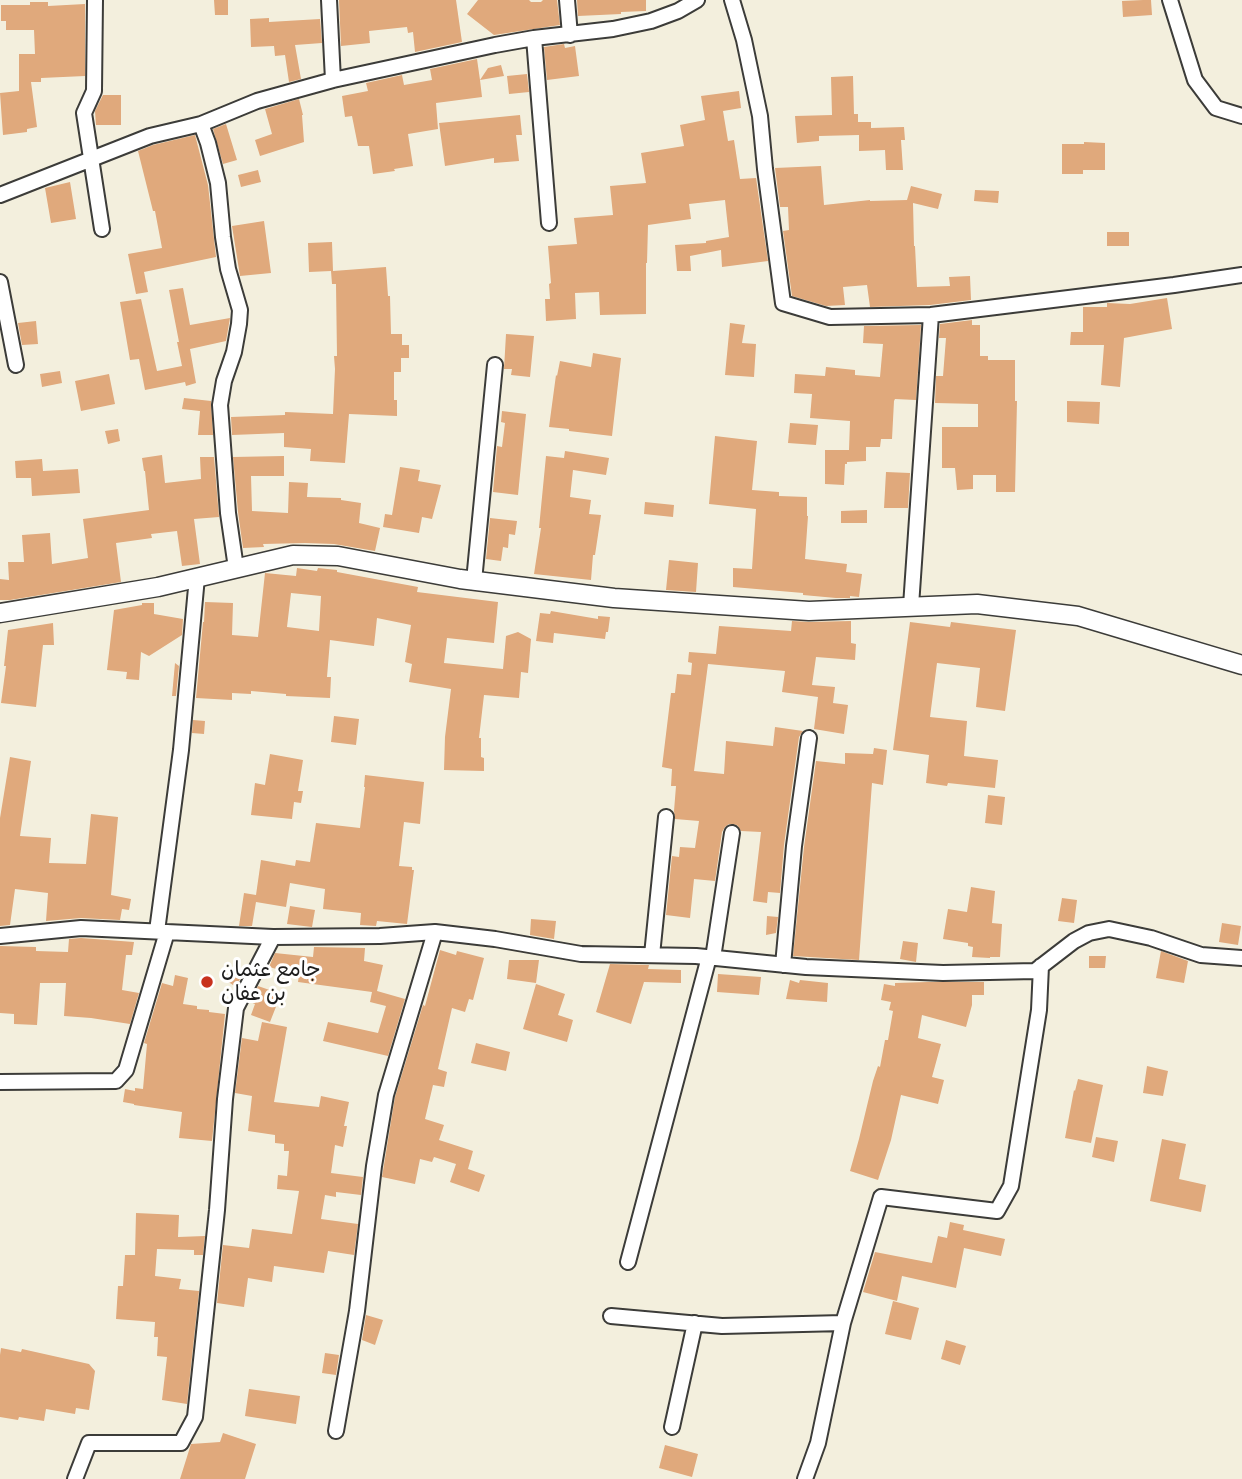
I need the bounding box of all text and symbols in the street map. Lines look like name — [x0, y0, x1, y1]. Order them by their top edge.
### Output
place label: جامع عثمان بن عفان — [221, 957, 321, 1007]
marker: جامع عثمان بن عفان — [199, 974, 215, 990]

